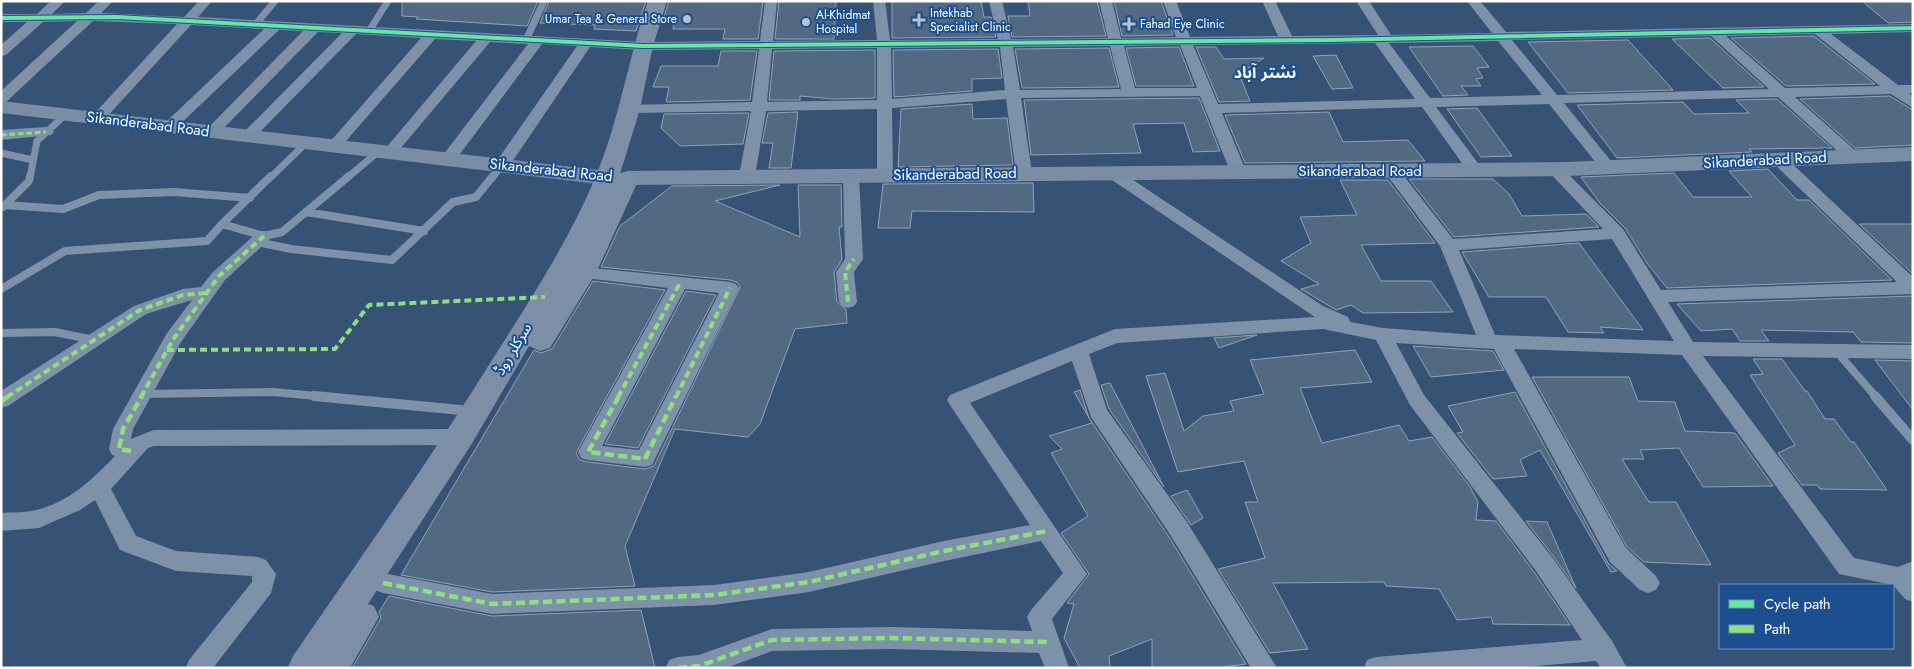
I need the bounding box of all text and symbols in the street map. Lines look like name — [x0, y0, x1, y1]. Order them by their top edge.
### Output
place label: Intekhab Specialist Clinic — [930, 4, 1011, 36]
place label: Al-Khidmat Hospital — [816, 6, 870, 38]
place label: Umar Tea & General Store — [545, 10, 677, 28]
marker: Umar Tea & General Store — [681, 13, 693, 25]
marker: Intekhab Specialist Clinic — [912, 13, 926, 27]
place label: Fahad Eye Clinic — [1140, 15, 1225, 33]
marker: Al-Khidmat Hospital — [800, 16, 812, 28]
marker: Fahad Eye Clinic — [1122, 17, 1136, 31]
district label: نشتر آباد — [1234, 61, 1296, 84]
street label: Sikanderabad Road — [85, 106, 211, 142]
street label: Sikanderabad Road — [1703, 146, 1827, 174]
street label: Sikanderabad Road — [488, 153, 614, 187]
street label: Sikanderabad Road — [1298, 160, 1422, 182]
street label: Sikanderabad Road — [893, 162, 1017, 186]
street label: سرکلر روڈ — [489, 318, 537, 379]
legend — [1719, 584, 1894, 649]
text: Cycle path — [1764, 593, 1831, 615]
text: Path — [1764, 618, 1790, 640]

